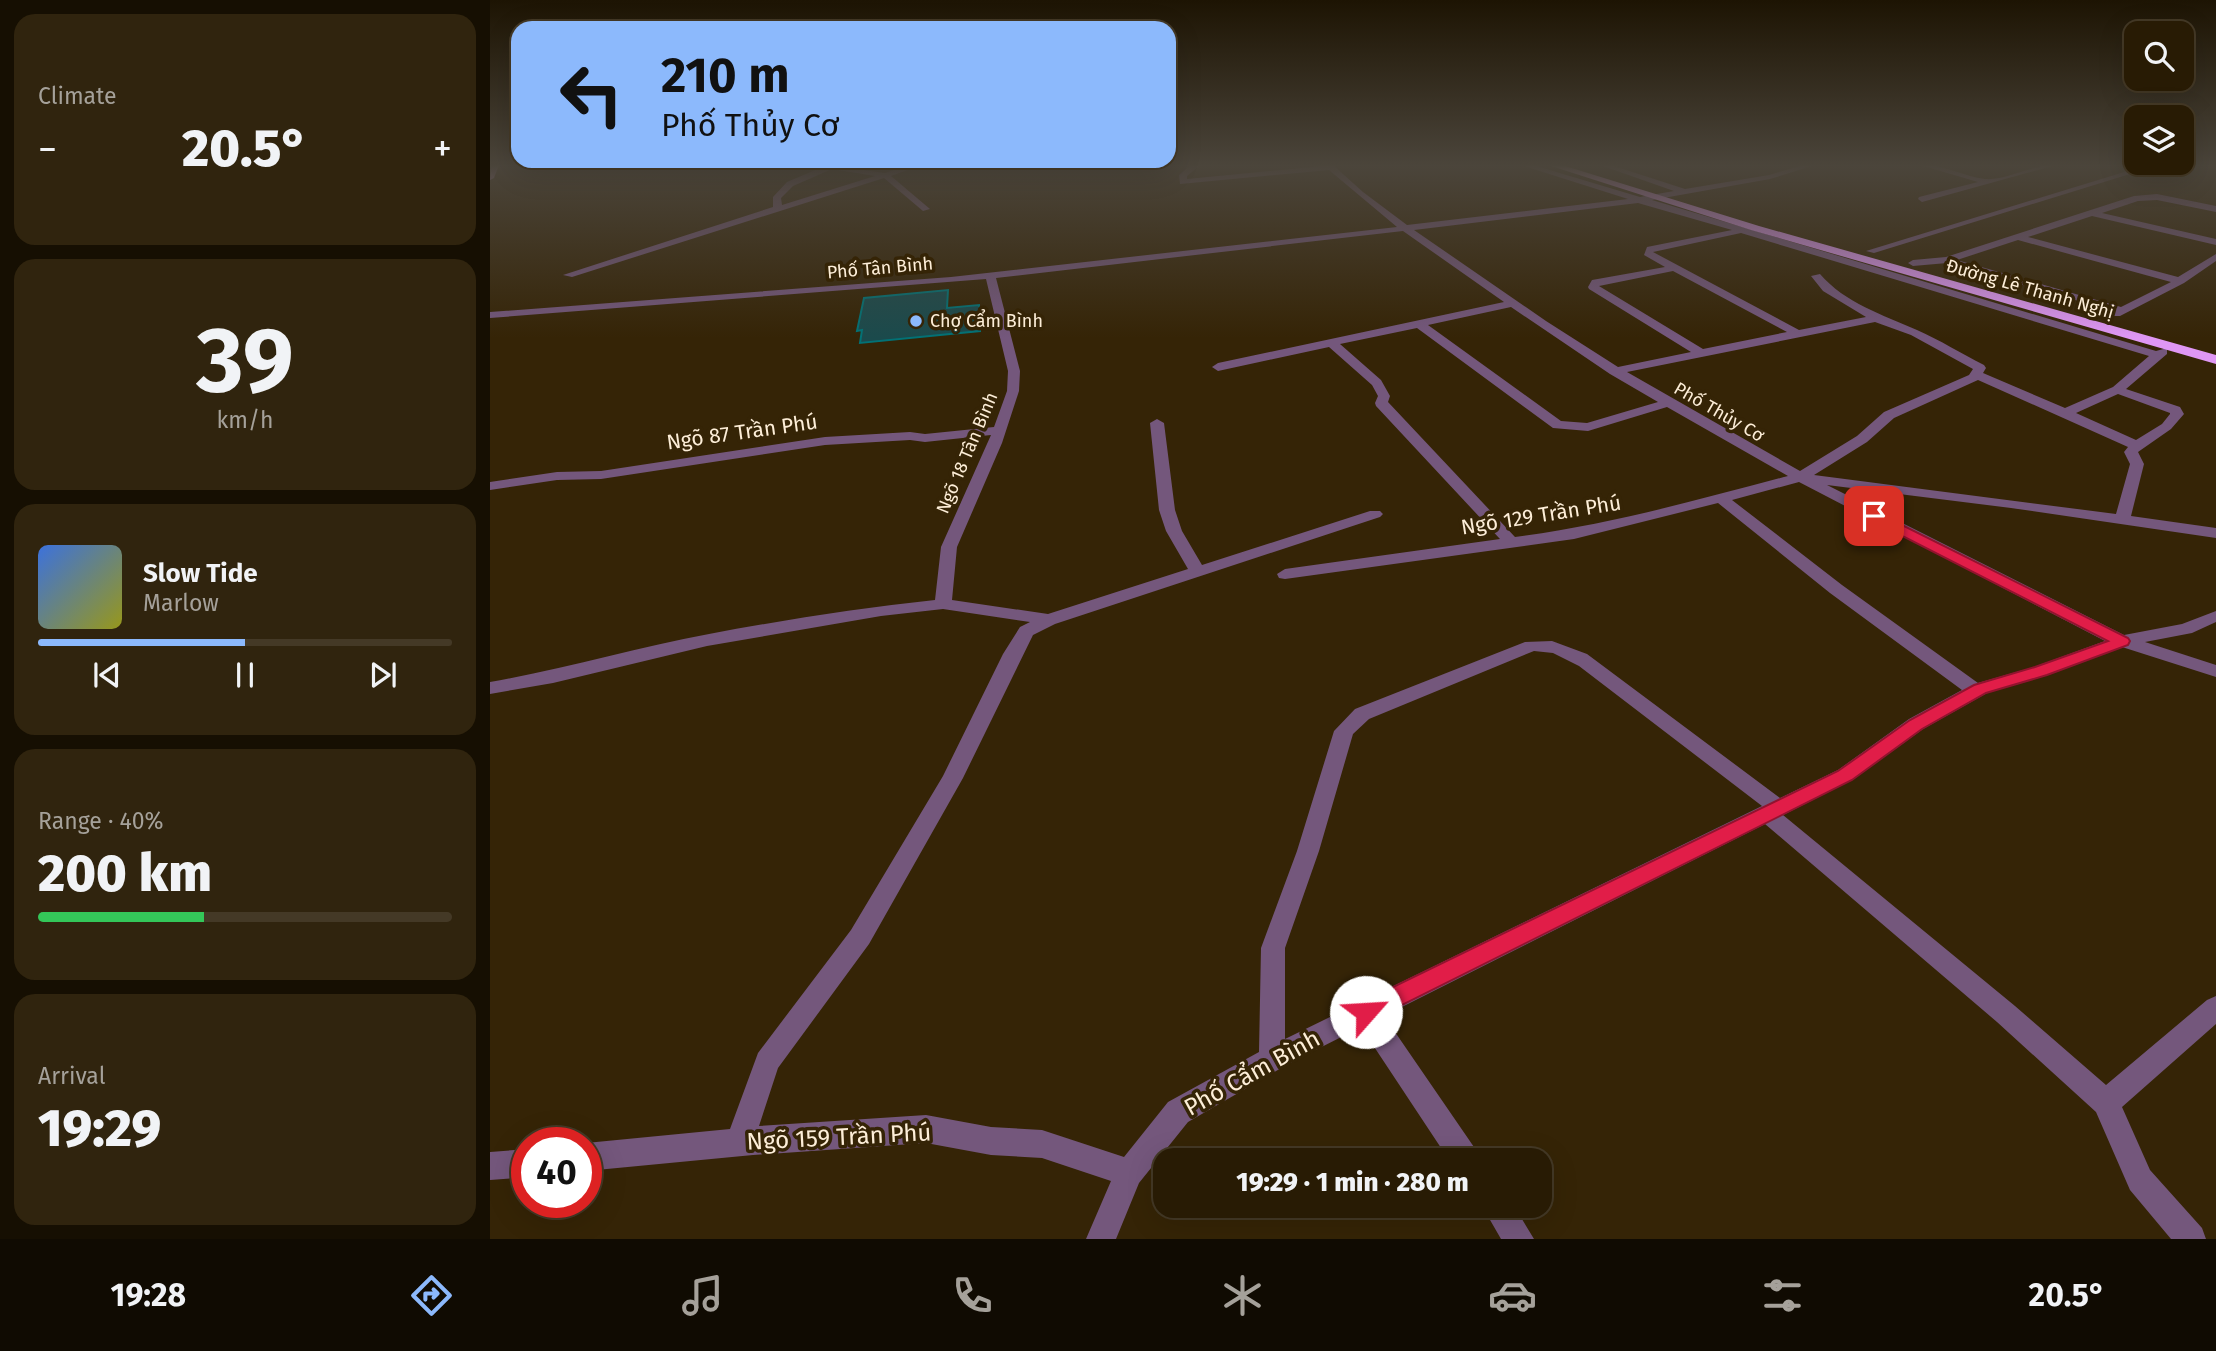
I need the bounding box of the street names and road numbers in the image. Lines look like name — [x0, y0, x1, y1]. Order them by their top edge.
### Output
street label: Phố Tân Bình — [826, 252, 934, 284]
street label: Đường Lê Thanh Nghị — [1944, 255, 2116, 323]
street label: Phố Thủy Cơ — [1670, 377, 1768, 447]
street label: Ngõ 18 Tân Bình — [932, 389, 1002, 517]
street label: Ngõ 87 Trần Phú — [665, 409, 819, 455]
street label: Ngõ 129 Trần Phú — [1459, 490, 1623, 540]
street label: Phố Cẩm Bình — [1179, 1023, 1325, 1122]
street label: Ngõ 159 Trần Phú — [746, 1118, 932, 1156]

